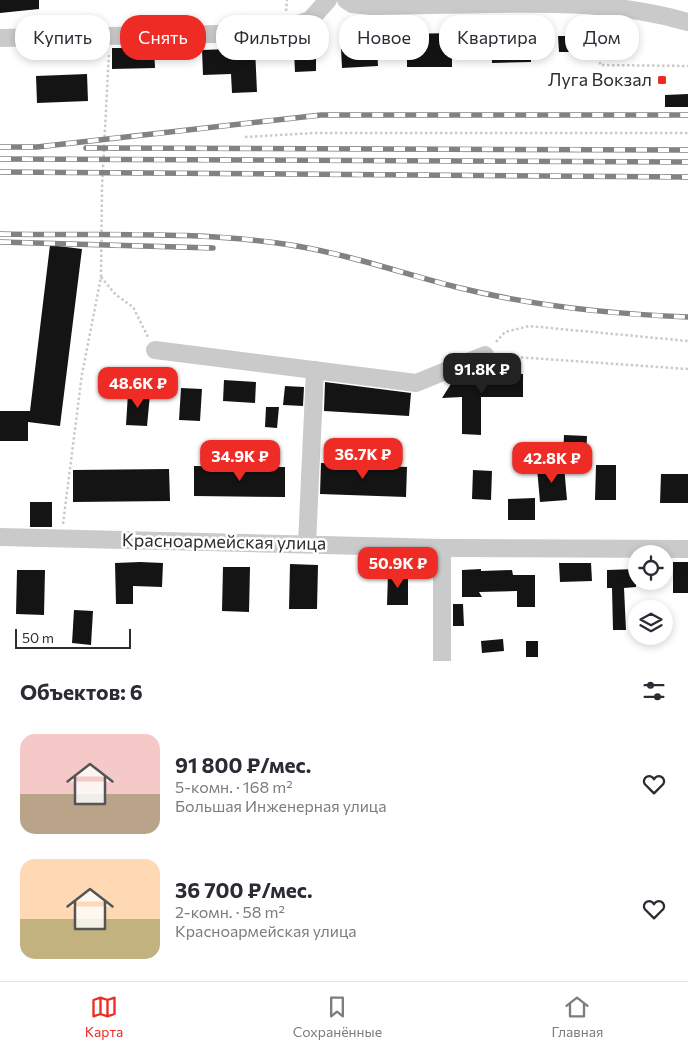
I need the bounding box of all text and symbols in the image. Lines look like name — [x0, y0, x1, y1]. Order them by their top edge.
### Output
chip: Купить — [15, 15, 110, 60]
chip: Снять — [120, 15, 206, 60]
chip: Фильтры — [216, 15, 329, 60]
chip: Новое — [339, 15, 429, 60]
chip: Квартира — [439, 15, 555, 60]
chip: Дом — [565, 15, 639, 60]
place label: Луга Вокзал — [548, 68, 652, 90]
marker: Луга Вокзал — [656, 74, 668, 86]
pin: 91.8K ₽ — [436, 352, 528, 395]
text: 91.8K ₽ — [454, 359, 510, 378]
pin: 48.6K ₽ — [92, 366, 184, 409]
text: 48.6K ₽ — [109, 373, 167, 392]
pin: 36.7K ₽ — [317, 438, 409, 480]
pin: 34.9K ₽ — [194, 440, 286, 482]
pin: 42.8K ₽ — [506, 442, 598, 484]
text: 36.7K ₽ — [335, 444, 391, 463]
text: 34.9K ₽ — [211, 446, 269, 465]
text: 42.8K ₽ — [523, 448, 581, 467]
street label: Красноармейская улица — [122, 528, 326, 554]
map controls — [628, 545, 673, 645]
button: locate — [628, 545, 673, 590]
pin: 50.9K ₽ — [352, 546, 444, 589]
text: 50.9K ₽ — [369, 553, 427, 572]
button: layers — [628, 600, 673, 645]
scale bar — [15, 626, 131, 649]
text: 50 m — [22, 629, 54, 646]
icon: filters — [640, 677, 668, 705]
text: Объектов: 6 — [20, 679, 143, 704]
text: 91 800 ₽/мес. — [175, 752, 311, 777]
icon: home — [60, 754, 120, 814]
icon: heart — [640, 770, 668, 798]
text: 5-комн. · 168 m² — [175, 777, 293, 796]
text: Большая Инженерная улица — [175, 796, 386, 815]
text: 36 700 ₽/мес. — [175, 877, 312, 902]
icon: home — [60, 879, 120, 939]
icon: heart — [640, 895, 668, 923]
text: 2-комн. · 58 m² — [175, 902, 285, 921]
text: Красноармейская улица — [175, 921, 357, 940]
tab: Карта — [85, 993, 123, 1040]
tab: Сохранённые — [293, 993, 382, 1040]
tab: Главная — [551, 993, 603, 1040]

